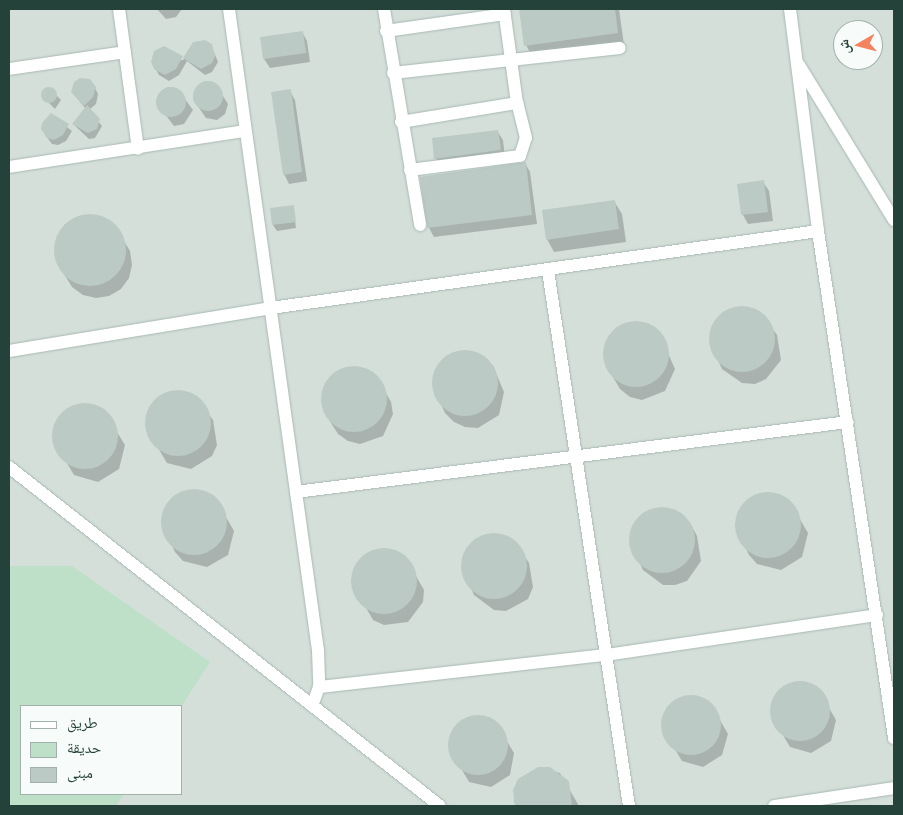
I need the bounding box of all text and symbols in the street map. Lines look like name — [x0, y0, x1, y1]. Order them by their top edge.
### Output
north arrow — [833, 20, 883, 70]
text: ش — [834, 38, 853, 56]
legend — [20, 705, 182, 795]
text: طريق — [67, 713, 98, 731]
text: حديقة — [67, 738, 101, 756]
text: مبنى — [67, 763, 93, 781]

